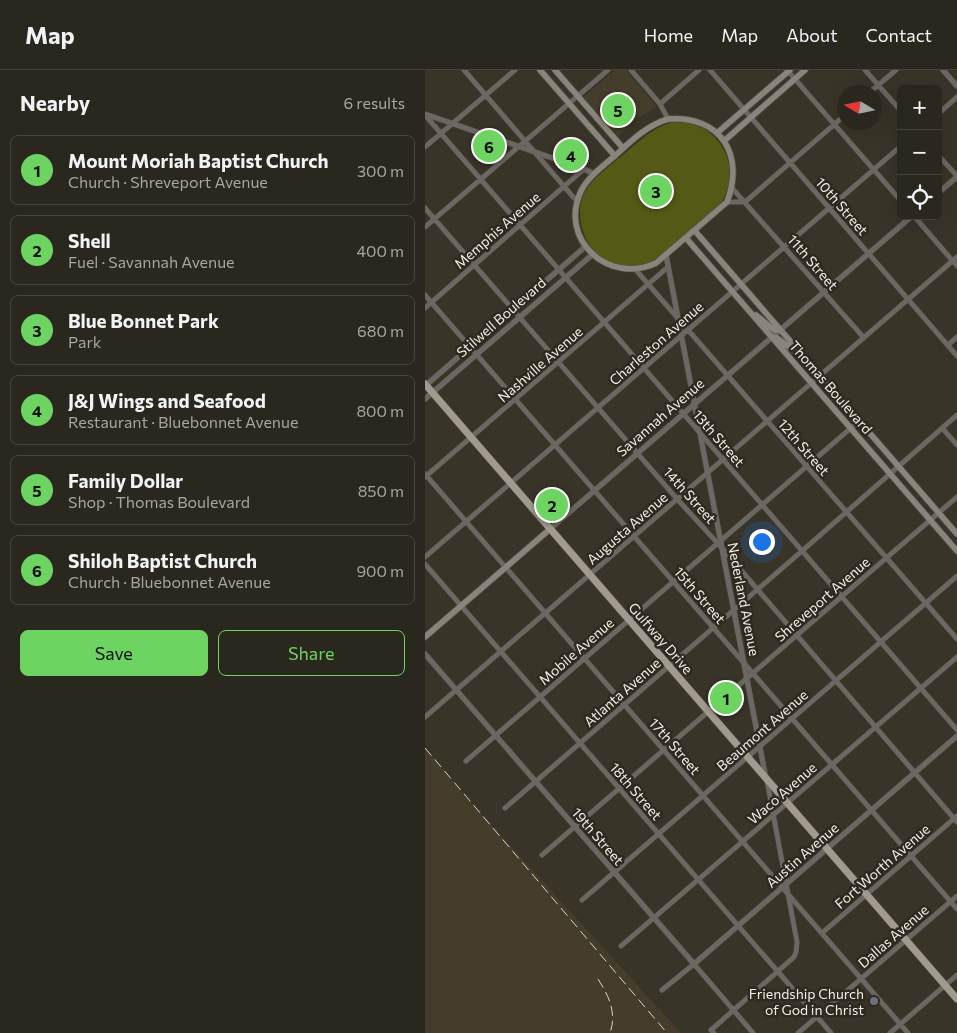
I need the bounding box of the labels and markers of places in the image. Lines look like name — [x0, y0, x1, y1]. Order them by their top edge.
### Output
pin: 5 — [602, 91, 634, 129]
pin: 6 — [473, 127, 505, 165]
pin: 4 — [555, 136, 587, 174]
pin: 3 — [640, 172, 672, 210]
pin: 2 — [536, 486, 568, 524]
pin: 1 — [710, 679, 742, 717]
place label: Friendship Church of God in Christ — [749, 985, 864, 1018]
marker: Friendship Church of God in Christ — [868, 995, 880, 1007]

